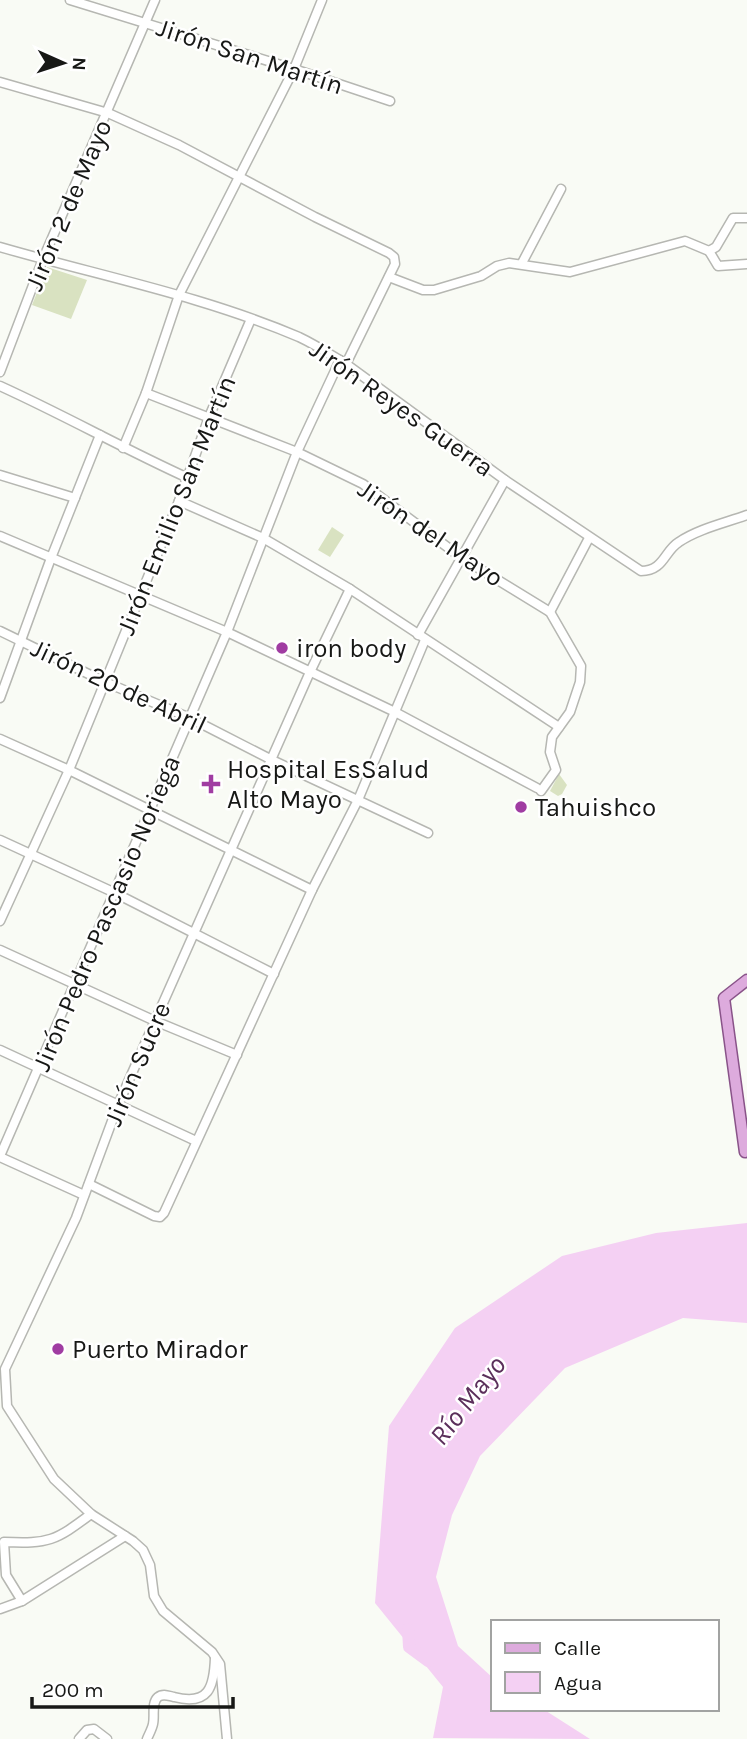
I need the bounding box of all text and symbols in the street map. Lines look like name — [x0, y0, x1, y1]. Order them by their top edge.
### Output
street label: Jirón San Martín — [153, 12, 347, 101]
north arrow — [28, 28, 98, 98]
text: N — [68, 56, 90, 71]
street label: Jirón 2 de Mayo — [19, 115, 118, 295]
street label: Jirón Reyes Guerra — [304, 333, 500, 483]
street label: Jirón Emilio San Martín — [110, 371, 243, 639]
street label: Jirón del Mayo — [352, 473, 509, 593]
street label: Jirón 20 de Abril — [26, 632, 211, 741]
place label: iron body — [296, 633, 406, 664]
marker: iron body — [274, 640, 290, 656]
street label: Jirón Pedro Pascasio Noriega — [26, 751, 187, 1076]
place label: Hospital EsSalud Alto Mayo — [227, 754, 429, 815]
marker: Hospital EsSalud Alto Mayo — [201, 774, 221, 794]
place label: Tahuishco — [535, 792, 656, 823]
marker: Tahuishco — [513, 799, 529, 815]
street label: Jirón Sucre — [98, 998, 177, 1131]
place label: Puerto Mirador — [72, 1334, 248, 1365]
marker: Puerto Mirador — [50, 1341, 66, 1357]
water label: Río Mayo — [422, 1349, 513, 1452]
legend — [491, 1620, 719, 1711]
text: Calle — [554, 1636, 601, 1660]
scale bar — [32, 1666, 233, 1710]
text: Agua — [554, 1671, 602, 1695]
text: 200 m — [42, 1678, 104, 1702]

